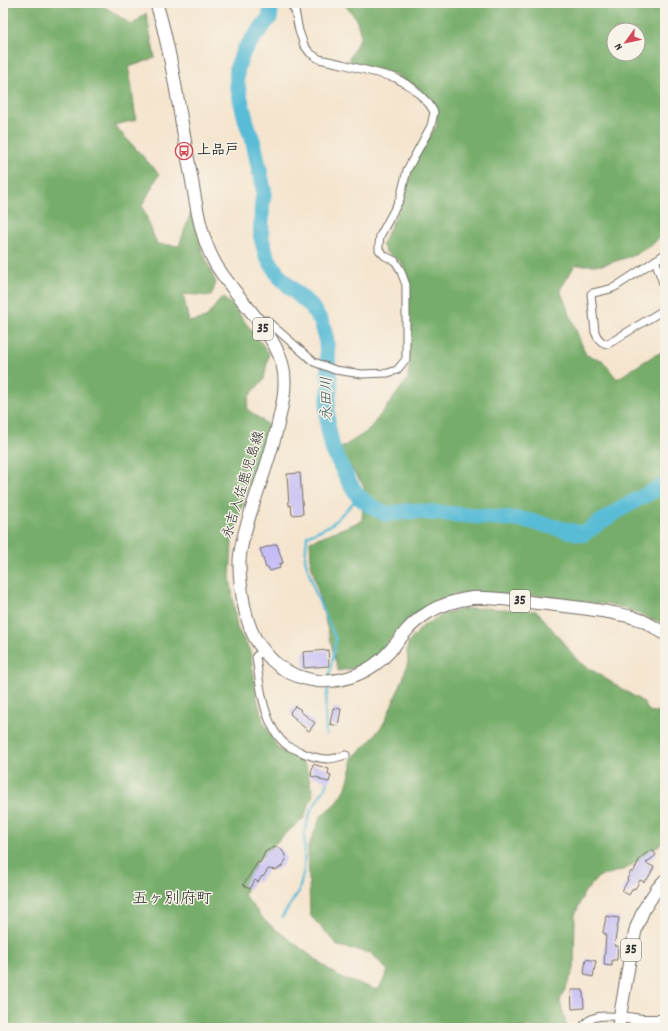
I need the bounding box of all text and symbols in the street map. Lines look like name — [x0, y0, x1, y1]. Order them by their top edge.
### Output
north arrow — [606, 22, 646, 62]
text: N — [611, 39, 627, 53]
bus stop icon: 上品戸 — [174, 141, 194, 161]
place label: 上品戸 — [197, 141, 239, 161]
road number: 35 — [253, 318, 273, 340]
water label: 永田川 — [317, 376, 339, 422]
street label: 永吉入佐鹿児島線 — [218, 429, 270, 541]
road number: 35 — [510, 590, 530, 612]
district label: 五ヶ別府町 — [132, 888, 212, 911]
road number: 35 — [621, 939, 641, 961]

